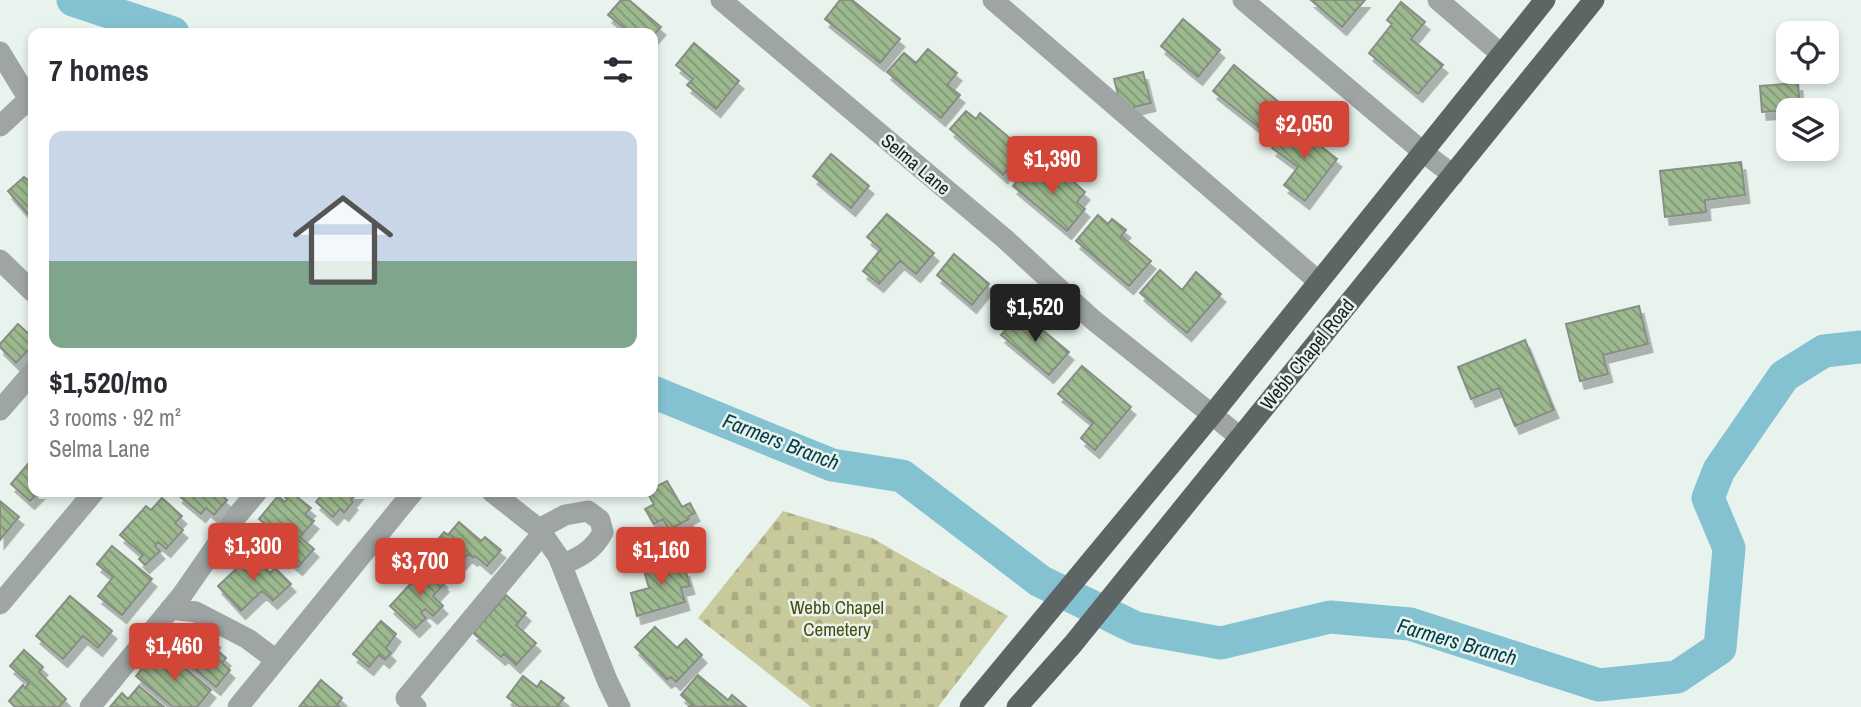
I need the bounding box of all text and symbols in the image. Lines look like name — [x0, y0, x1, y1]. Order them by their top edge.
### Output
map controls — [1776, 21, 1839, 161]
button: locate — [1776, 21, 1839, 84]
text: 7 homes — [49, 50, 149, 90]
icon: filters — [599, 51, 637, 89]
button: layers — [1776, 98, 1839, 161]
pin: $2,050 — [1247, 102, 1361, 161]
text: $2,050 — [1275, 108, 1333, 139]
street label: Selma Lane — [876, 127, 956, 201]
pin: $1,390 — [995, 136, 1109, 196]
text: $1,390 — [1023, 143, 1081, 174]
icon: home — [280, 177, 406, 303]
pin: $1,520 — [978, 284, 1092, 344]
text: $1,520 — [1006, 291, 1064, 322]
street label: Webb Chapel Road — [1254, 293, 1360, 415]
text: $1,520/mo — [49, 362, 168, 402]
text: 3 rooms · 92 m² — [49, 402, 181, 433]
water label: Farmers Branch — [719, 406, 844, 477]
text: Selma Lane — [49, 433, 150, 464]
pin: $1,300 — [196, 524, 310, 583]
pin: $1,160 — [604, 528, 718, 587]
text: $1,300 — [224, 530, 282, 561]
text: $1,160 — [632, 534, 690, 565]
pin: $3,700 — [363, 538, 477, 598]
text: $3,700 — [391, 545, 449, 576]
park label: Webb Chapel Cemetery — [790, 594, 884, 642]
water label: Farmers Branch — [1394, 611, 1520, 672]
pin: $1,460 — [117, 624, 231, 683]
text: $1,460 — [145, 630, 203, 661]

